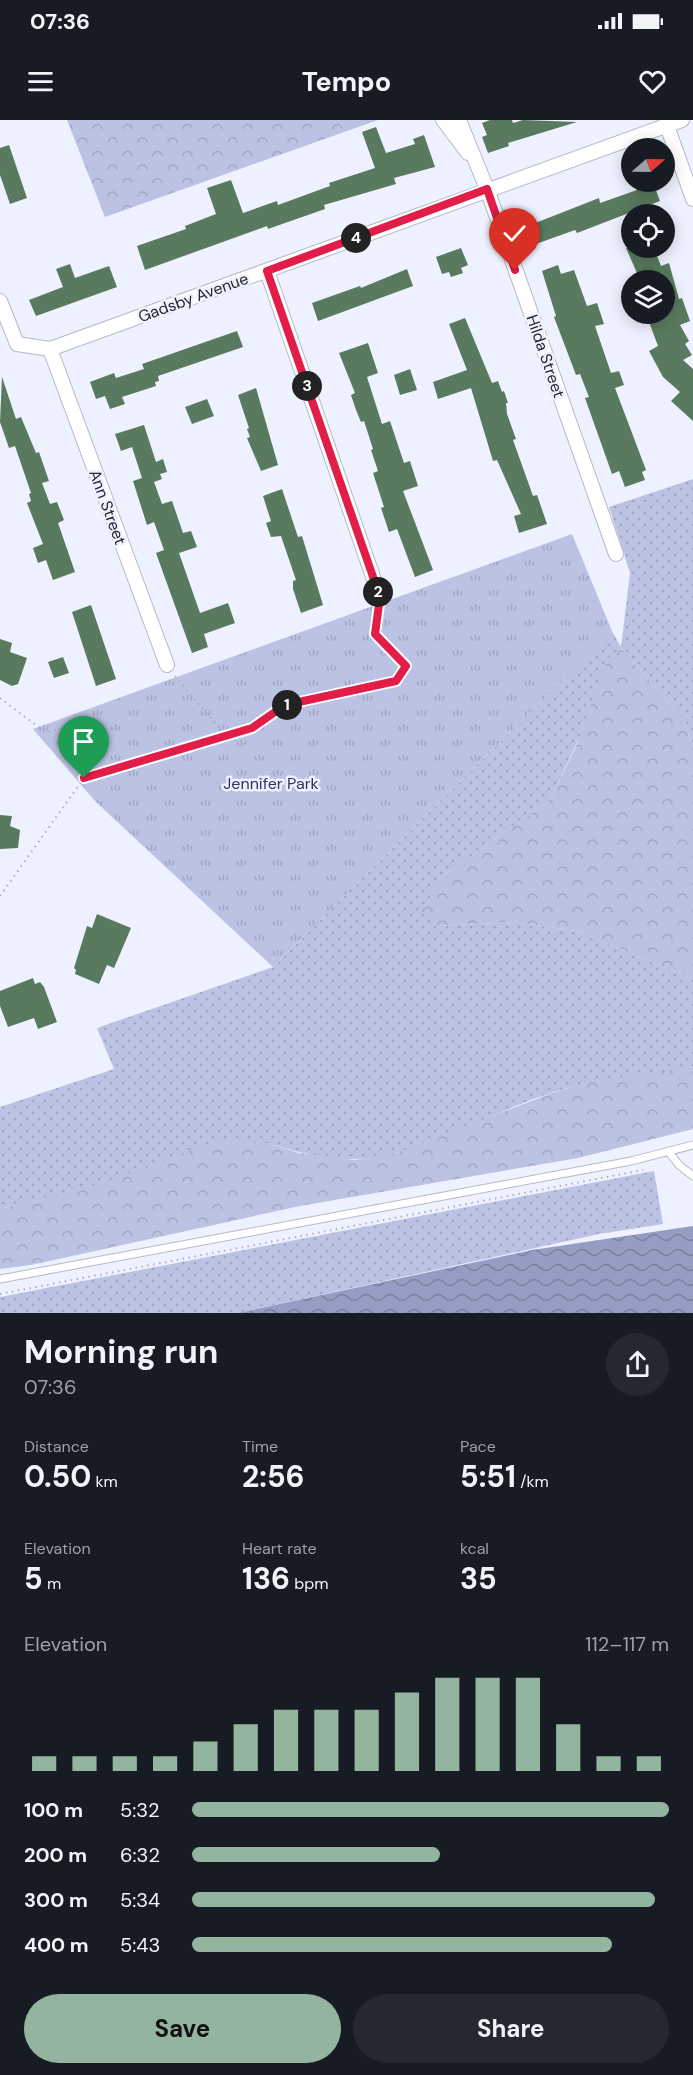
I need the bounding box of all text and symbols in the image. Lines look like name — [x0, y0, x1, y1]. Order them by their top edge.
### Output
text: 07:36 — [30, 7, 90, 36]
text: Tempo — [302, 64, 391, 99]
icon: menu — [24, 65, 57, 98]
icon: heart — [636, 65, 669, 98]
north arrow — [621, 138, 675, 192]
map controls — [621, 138, 675, 324]
button: locate — [621, 204, 675, 258]
pin — [489, 208, 540, 270]
icon: check — [498, 217, 531, 250]
pin: 4 — [341, 223, 371, 253]
text: 4 — [351, 227, 361, 248]
street label: Gadsby Avenue — [135, 268, 251, 327]
button: layers — [621, 270, 675, 324]
street label: Hilda Street — [521, 312, 570, 401]
pin: 3 — [292, 371, 322, 401]
text: 3 — [302, 375, 312, 396]
street label: Ann Street — [84, 467, 131, 548]
pin: 2 — [363, 577, 393, 607]
text: 2 — [373, 581, 383, 602]
pin: 1 — [272, 690, 302, 720]
text: 1 — [284, 694, 290, 715]
pin — [58, 716, 109, 778]
icon: arrive — [67, 725, 100, 758]
park label: Jennifer Park — [223, 773, 319, 794]
text: Morning run — [24, 1330, 218, 1373]
button: share — [606, 1333, 669, 1396]
text: 07:36 — [24, 1374, 77, 1400]
text: Distance — [24, 1436, 89, 1457]
text: Time — [242, 1436, 278, 1457]
text: Pace — [460, 1436, 496, 1457]
text: 0.50 — [24, 1457, 91, 1496]
text: 2:56 — [242, 1457, 305, 1496]
text: 5:51 — [460, 1457, 516, 1496]
text: km — [91, 1471, 118, 1492]
text: /km — [516, 1471, 549, 1492]
text: Elevation — [24, 1538, 91, 1559]
text: Heart rate — [242, 1538, 317, 1559]
text: kcal — [460, 1538, 489, 1559]
text: 5 — [24, 1559, 43, 1598]
text: 136 — [242, 1559, 290, 1598]
text: 35 — [460, 1559, 497, 1598]
text: m — [43, 1573, 61, 1594]
text: bpm — [290, 1573, 329, 1594]
text: Elevation — [24, 1631, 107, 1657]
text: 112–117 m — [585, 1631, 669, 1657]
text: 100 m — [24, 1797, 83, 1823]
text: 5:32 — [120, 1797, 160, 1823]
text: 200 m — [24, 1842, 87, 1868]
text: 6:32 — [120, 1842, 160, 1868]
text: 300 m — [24, 1887, 88, 1913]
text: 5:34 — [120, 1887, 160, 1913]
text: 400 m — [24, 1932, 89, 1958]
text: 5:43 — [120, 1932, 160, 1958]
button: Save — [24, 1994, 341, 2063]
button: Share — [353, 1994, 669, 2063]

